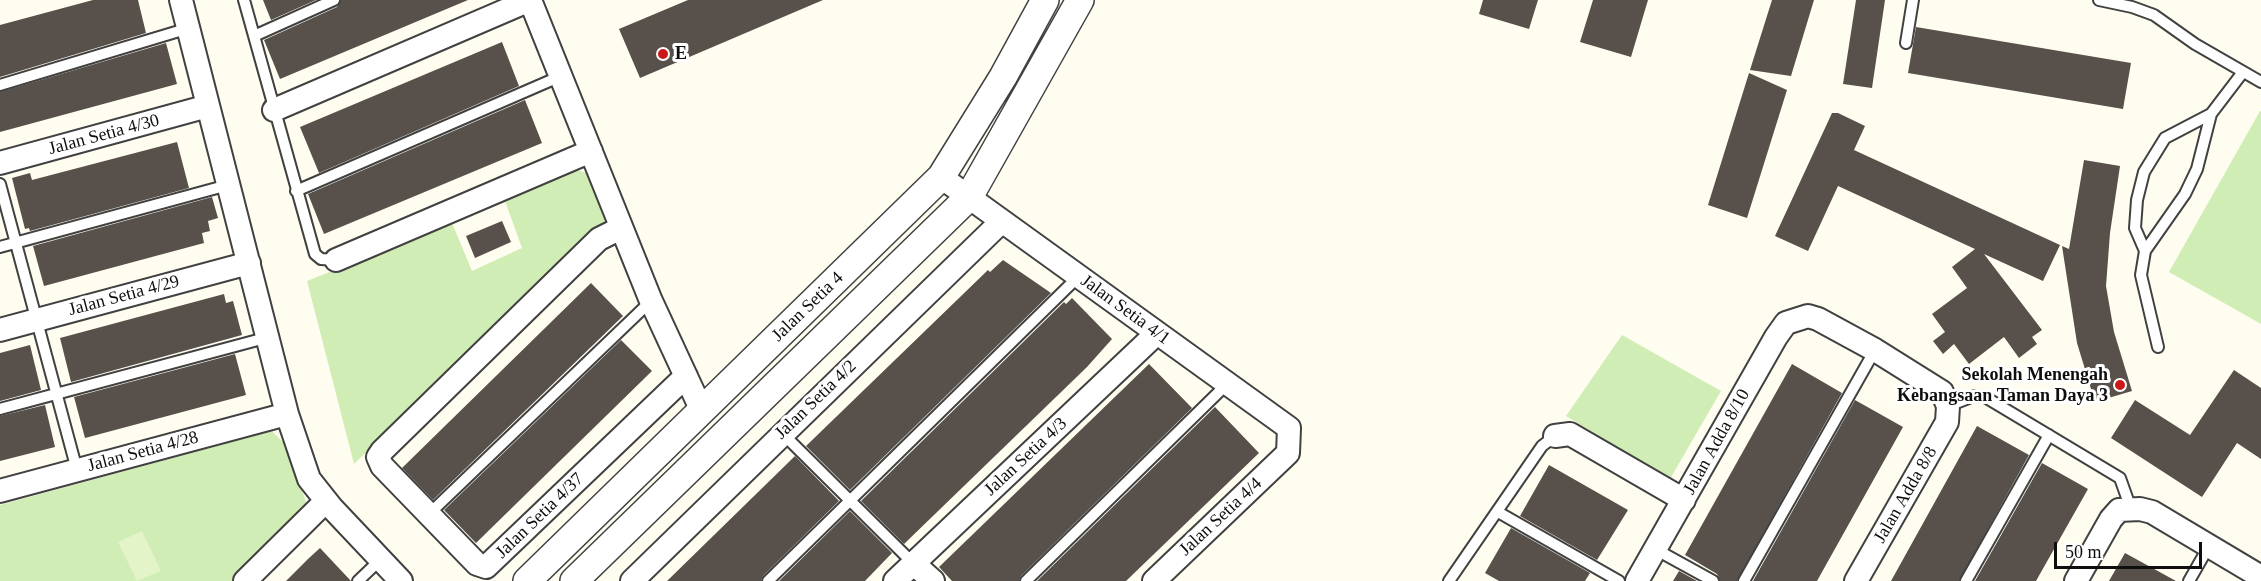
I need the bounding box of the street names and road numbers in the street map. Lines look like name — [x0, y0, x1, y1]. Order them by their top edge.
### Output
street label: Jalan Setia 4/30 — [46, 110, 162, 160]
street label: Jalan Setia 4 — [768, 268, 848, 346]
street label: Jalan Setia 4/1 — [1076, 270, 1174, 350]
street label: Jalan Setia 4/29 — [66, 271, 182, 321]
street label: Jalan Setia 4/2 — [771, 356, 861, 444]
street label: Jalan Adda 8/10 — [1679, 386, 1755, 498]
street label: Jalan Setia 4/3 — [980, 413, 1072, 501]
street label: Jalan Setia 4/28 — [85, 427, 201, 477]
street label: Jalan Adda 8/8 — [1870, 443, 1942, 547]
street label: Jalan Setia 4/37 — [492, 469, 588, 563]
street label: Jalan Setia 4/4 — [1175, 473, 1267, 561]

